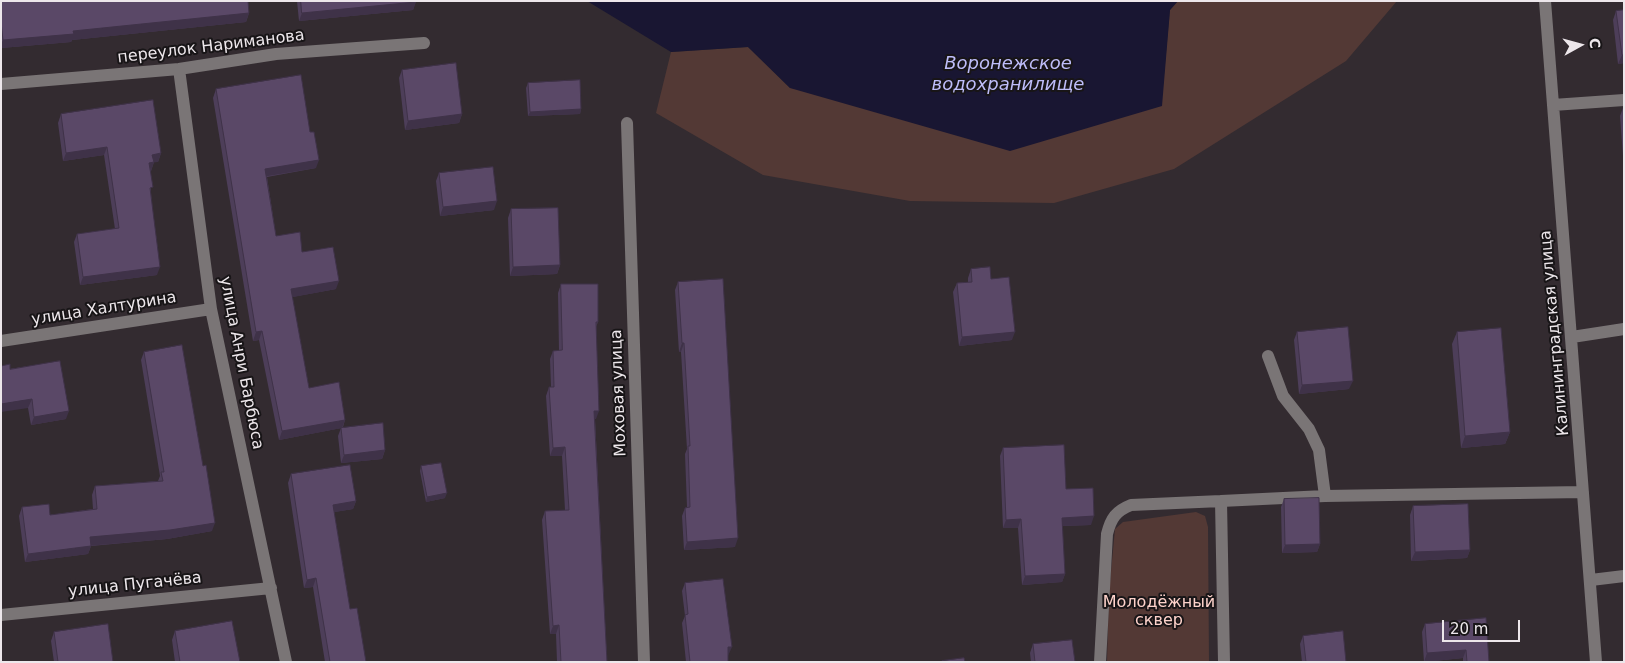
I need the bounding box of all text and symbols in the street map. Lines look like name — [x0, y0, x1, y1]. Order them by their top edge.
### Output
north arrow — [1555, 20, 1605, 70]
street label: переулок Нариманова — [116, 26, 306, 68]
text: С — [1586, 37, 1603, 49]
water label: Воронежское водохранилище — [932, 53, 1084, 96]
street label: Калининградская улица — [1536, 229, 1574, 437]
street label: улица Анри Барбюса — [215, 275, 267, 451]
street label: улица Халтурина — [30, 288, 178, 330]
street label: Моховая улица — [607, 329, 631, 457]
street label: улица Пугачёва — [67, 568, 203, 602]
park label: Молодёжный сквер — [1103, 593, 1215, 631]
scale bar — [1445, 610, 1522, 642]
text: 20 m — [1450, 620, 1488, 638]

